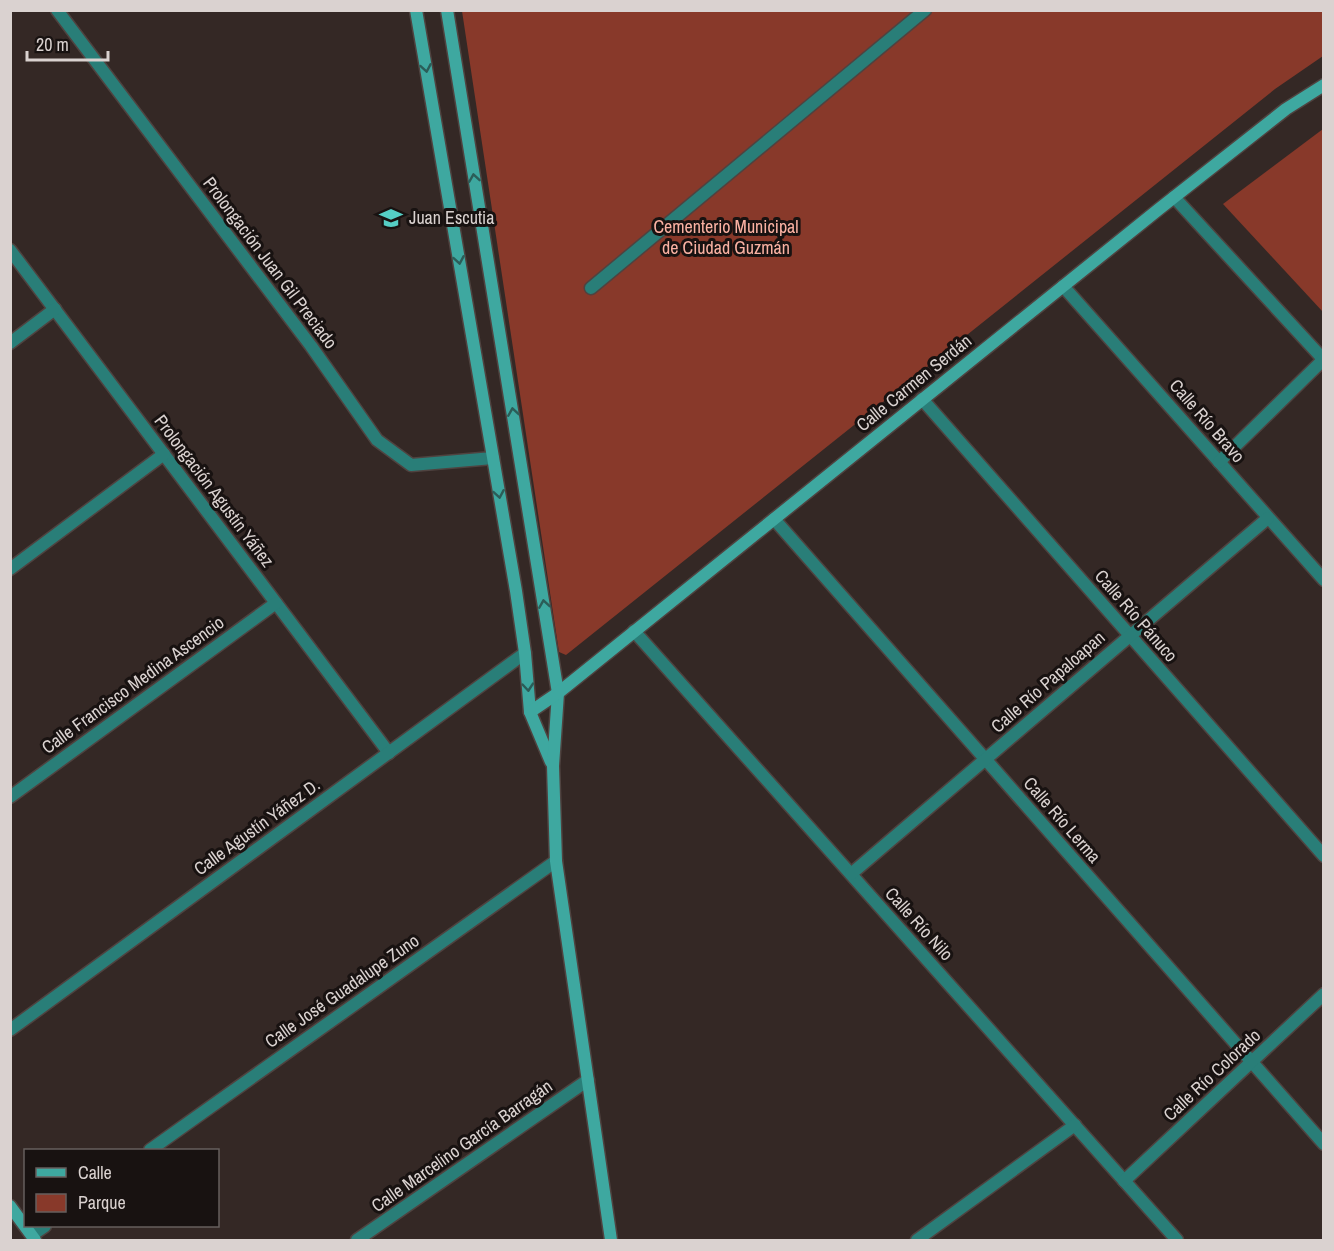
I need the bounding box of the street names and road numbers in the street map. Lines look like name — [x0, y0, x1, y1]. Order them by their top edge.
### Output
street label: Prolongación Juan Gil Preciado — [197, 172, 343, 354]
street label: Calle Carmen Serdán — [851, 328, 977, 437]
street label: Calle Río Bravo — [1164, 373, 1251, 468]
street label: Prolongación Agustín Yáñez — [149, 409, 280, 572]
street label: Calle Río Pánuco — [1089, 564, 1183, 667]
street label: Calle Francisco Medina Ascencio — [36, 610, 229, 759]
street label: Calle Río Papaloapan — [985, 625, 1110, 738]
street label: Calle Río Lerma — [1018, 771, 1107, 868]
street label: Calle Agustín Yáñez D. — [188, 772, 325, 881]
street label: Calle Río Nilo — [880, 881, 959, 966]
street label: Calle José Guadalupe Zuno — [260, 928, 424, 1053]
street label: Calle Río Colorado — [1158, 1023, 1266, 1126]
street label: Calle Marcelino García Barragán — [366, 1073, 557, 1218]

